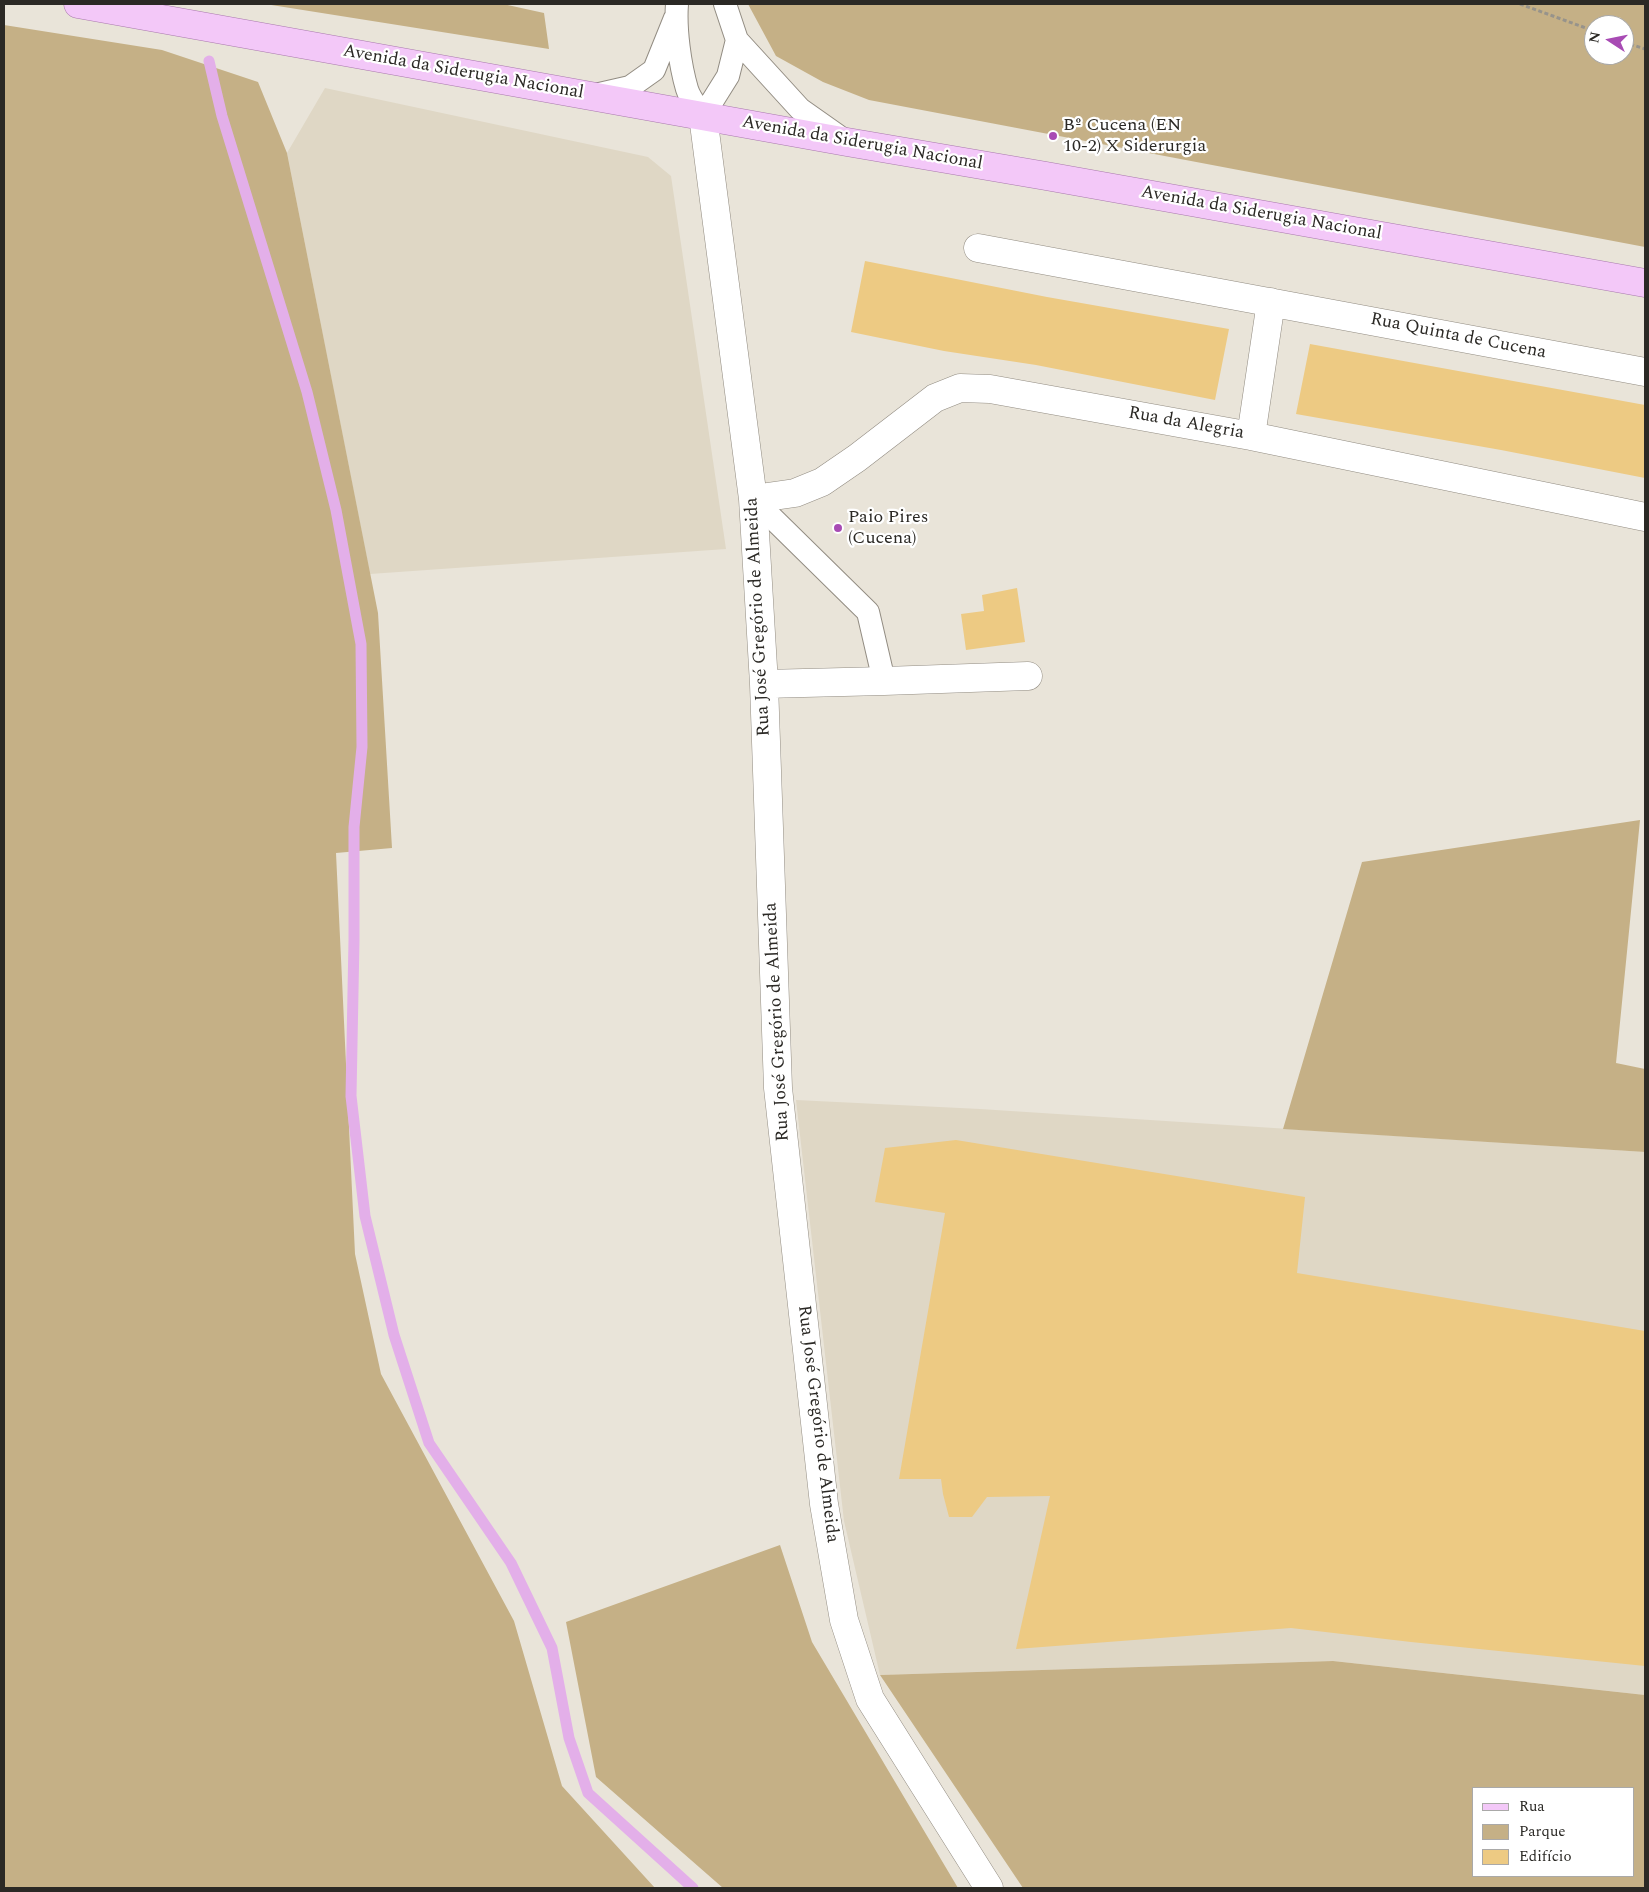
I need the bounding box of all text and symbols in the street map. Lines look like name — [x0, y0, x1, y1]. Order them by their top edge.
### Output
north arrow — [1584, 15, 1634, 65]
text: N — [1583, 30, 1606, 45]
street label: Avenida da Siderugia Nacional — [341, 41, 585, 105]
street label: Avenida da Siderugia Nacional — [740, 112, 984, 176]
place label: Bº Cucena (EN 10-2) X Siderurgia — [1063, 115, 1206, 158]
marker: Bº Cucena (EN 10-2) X Siderurgia — [1047, 130, 1059, 142]
street label: Avenida da Siderugia Nacional — [1139, 182, 1383, 246]
street label: Rua Quinta de Cucena — [1368, 309, 1548, 365]
street label: Rua da Alegria — [1126, 403, 1246, 445]
street label: Rua José Gregório de Almeida — [742, 497, 776, 737]
place label: Paio Pires (Cucena) — [848, 507, 929, 550]
marker: Paio Pires (Cucena) — [832, 522, 844, 534]
street label: Rua José Gregório de Almeida — [761, 902, 795, 1142]
street label: Rua José Gregório de Almeida — [792, 1304, 842, 1544]
legend — [1472, 1787, 1634, 1877]
text: Rua — [1519, 1795, 1545, 1818]
text: Parque — [1519, 1820, 1566, 1843]
text: Edifício — [1519, 1845, 1572, 1868]

